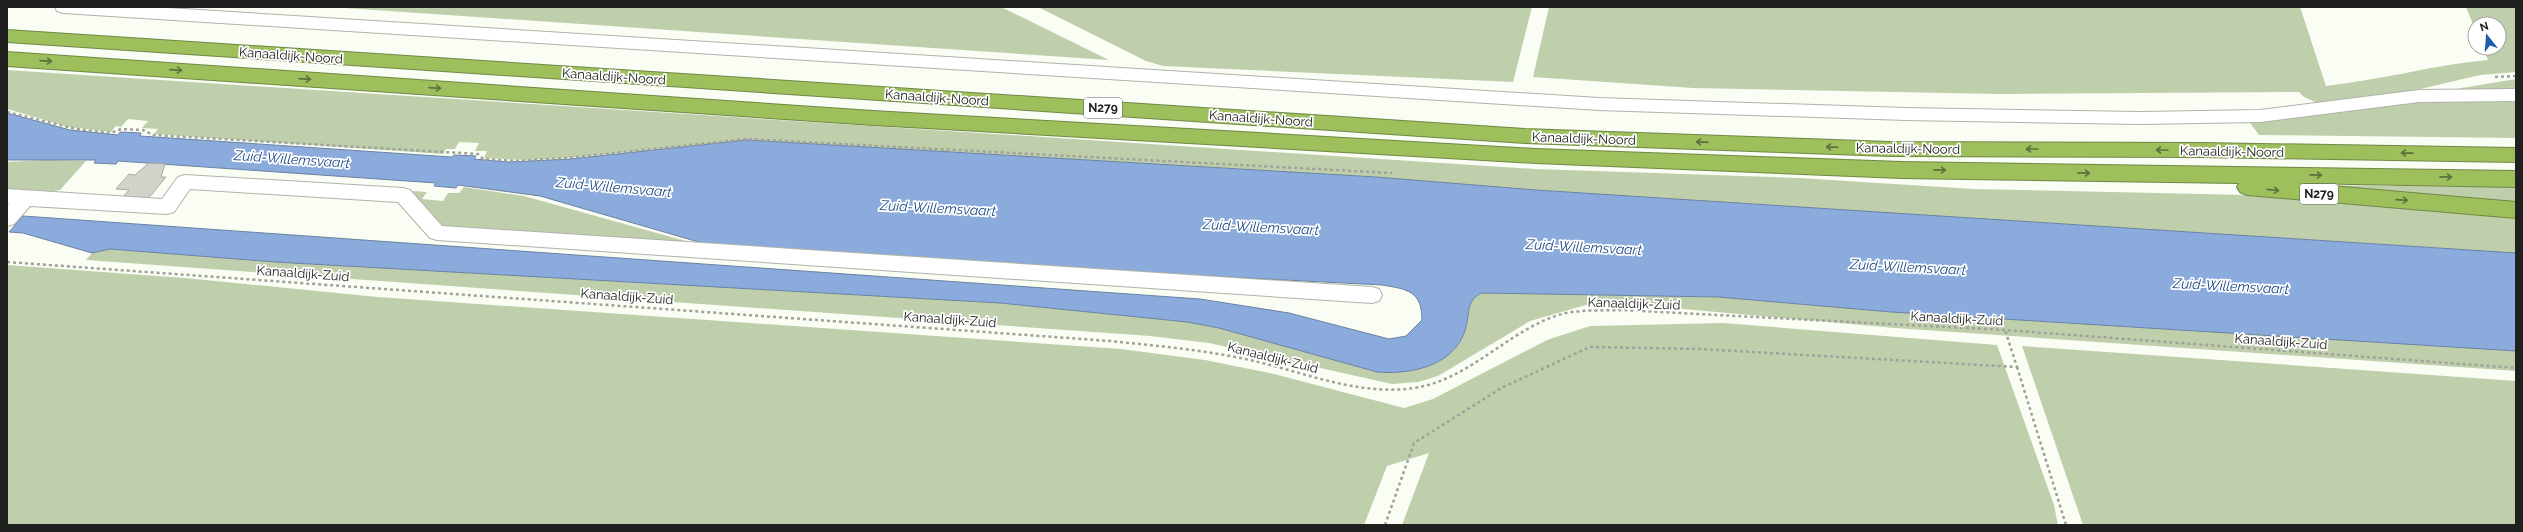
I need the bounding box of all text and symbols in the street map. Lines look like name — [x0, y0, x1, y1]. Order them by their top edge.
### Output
north arrow — [2467, 16, 2507, 56]
text: N — [2478, 19, 2490, 34]
street label: Kanaaldijk-Noord — [238, 44, 343, 67]
one-way arrow — [39, 58, 52, 65]
street label: Kanaaldijk-Noord — [561, 65, 666, 88]
one-way arrow — [169, 67, 182, 74]
one-way arrow — [298, 76, 311, 83]
one-way arrow — [428, 84, 441, 91]
street label: Kanaaldijk-Noord — [884, 86, 989, 109]
road number: N279 — [1084, 98, 1122, 118]
street label: Kanaaldijk-Noord — [1208, 107, 1313, 130]
street label: Kanaaldijk-Noord — [1532, 129, 1636, 148]
one-way arrow — [1696, 138, 1709, 146]
street label: Kanaaldijk-Noord — [1856, 140, 1960, 157]
one-way arrow — [1826, 143, 1839, 151]
street label: Kanaaldijk-Noord — [2180, 143, 2284, 160]
one-way arrow — [2026, 146, 2039, 153]
one-way arrow — [2156, 146, 2169, 154]
water label: Zuid-Willemsvaart — [233, 147, 351, 171]
one-way arrow — [2401, 149, 2414, 157]
one-way arrow — [1933, 167, 1946, 174]
one-way arrow — [2077, 169, 2090, 176]
one-way arrow — [2309, 171, 2322, 179]
one-way arrow — [2439, 173, 2452, 181]
water label: Zuid-Willemsvaart — [555, 174, 673, 200]
road number: N279 — [2300, 184, 2338, 204]
one-way arrow — [2266, 186, 2279, 194]
one-way arrow — [2395, 196, 2408, 203]
water label: Zuid-Willemsvaart — [879, 197, 997, 219]
water label: Zuid-Willemsvaart — [1202, 216, 1320, 238]
water label: Zuid-Willemsvaart — [1525, 236, 1643, 258]
water label: Zuid-Willemsvaart — [1849, 256, 1967, 278]
street label: Kanaaldijk-Zuid — [256, 263, 350, 284]
water label: Zuid-Willemsvaart — [2172, 275, 2290, 297]
street label: Kanaaldijk-Zuid — [580, 286, 674, 307]
street label: Kanaaldijk-Zuid — [1587, 294, 1681, 313]
street label: Kanaaldijk-Zuid — [903, 309, 997, 330]
street label: Kanaaldijk-Zuid — [1910, 309, 2004, 328]
street label: Kanaaldijk-Zuid — [2234, 331, 2328, 352]
street label: Kanaaldijk-Zuid — [1226, 339, 1320, 376]

